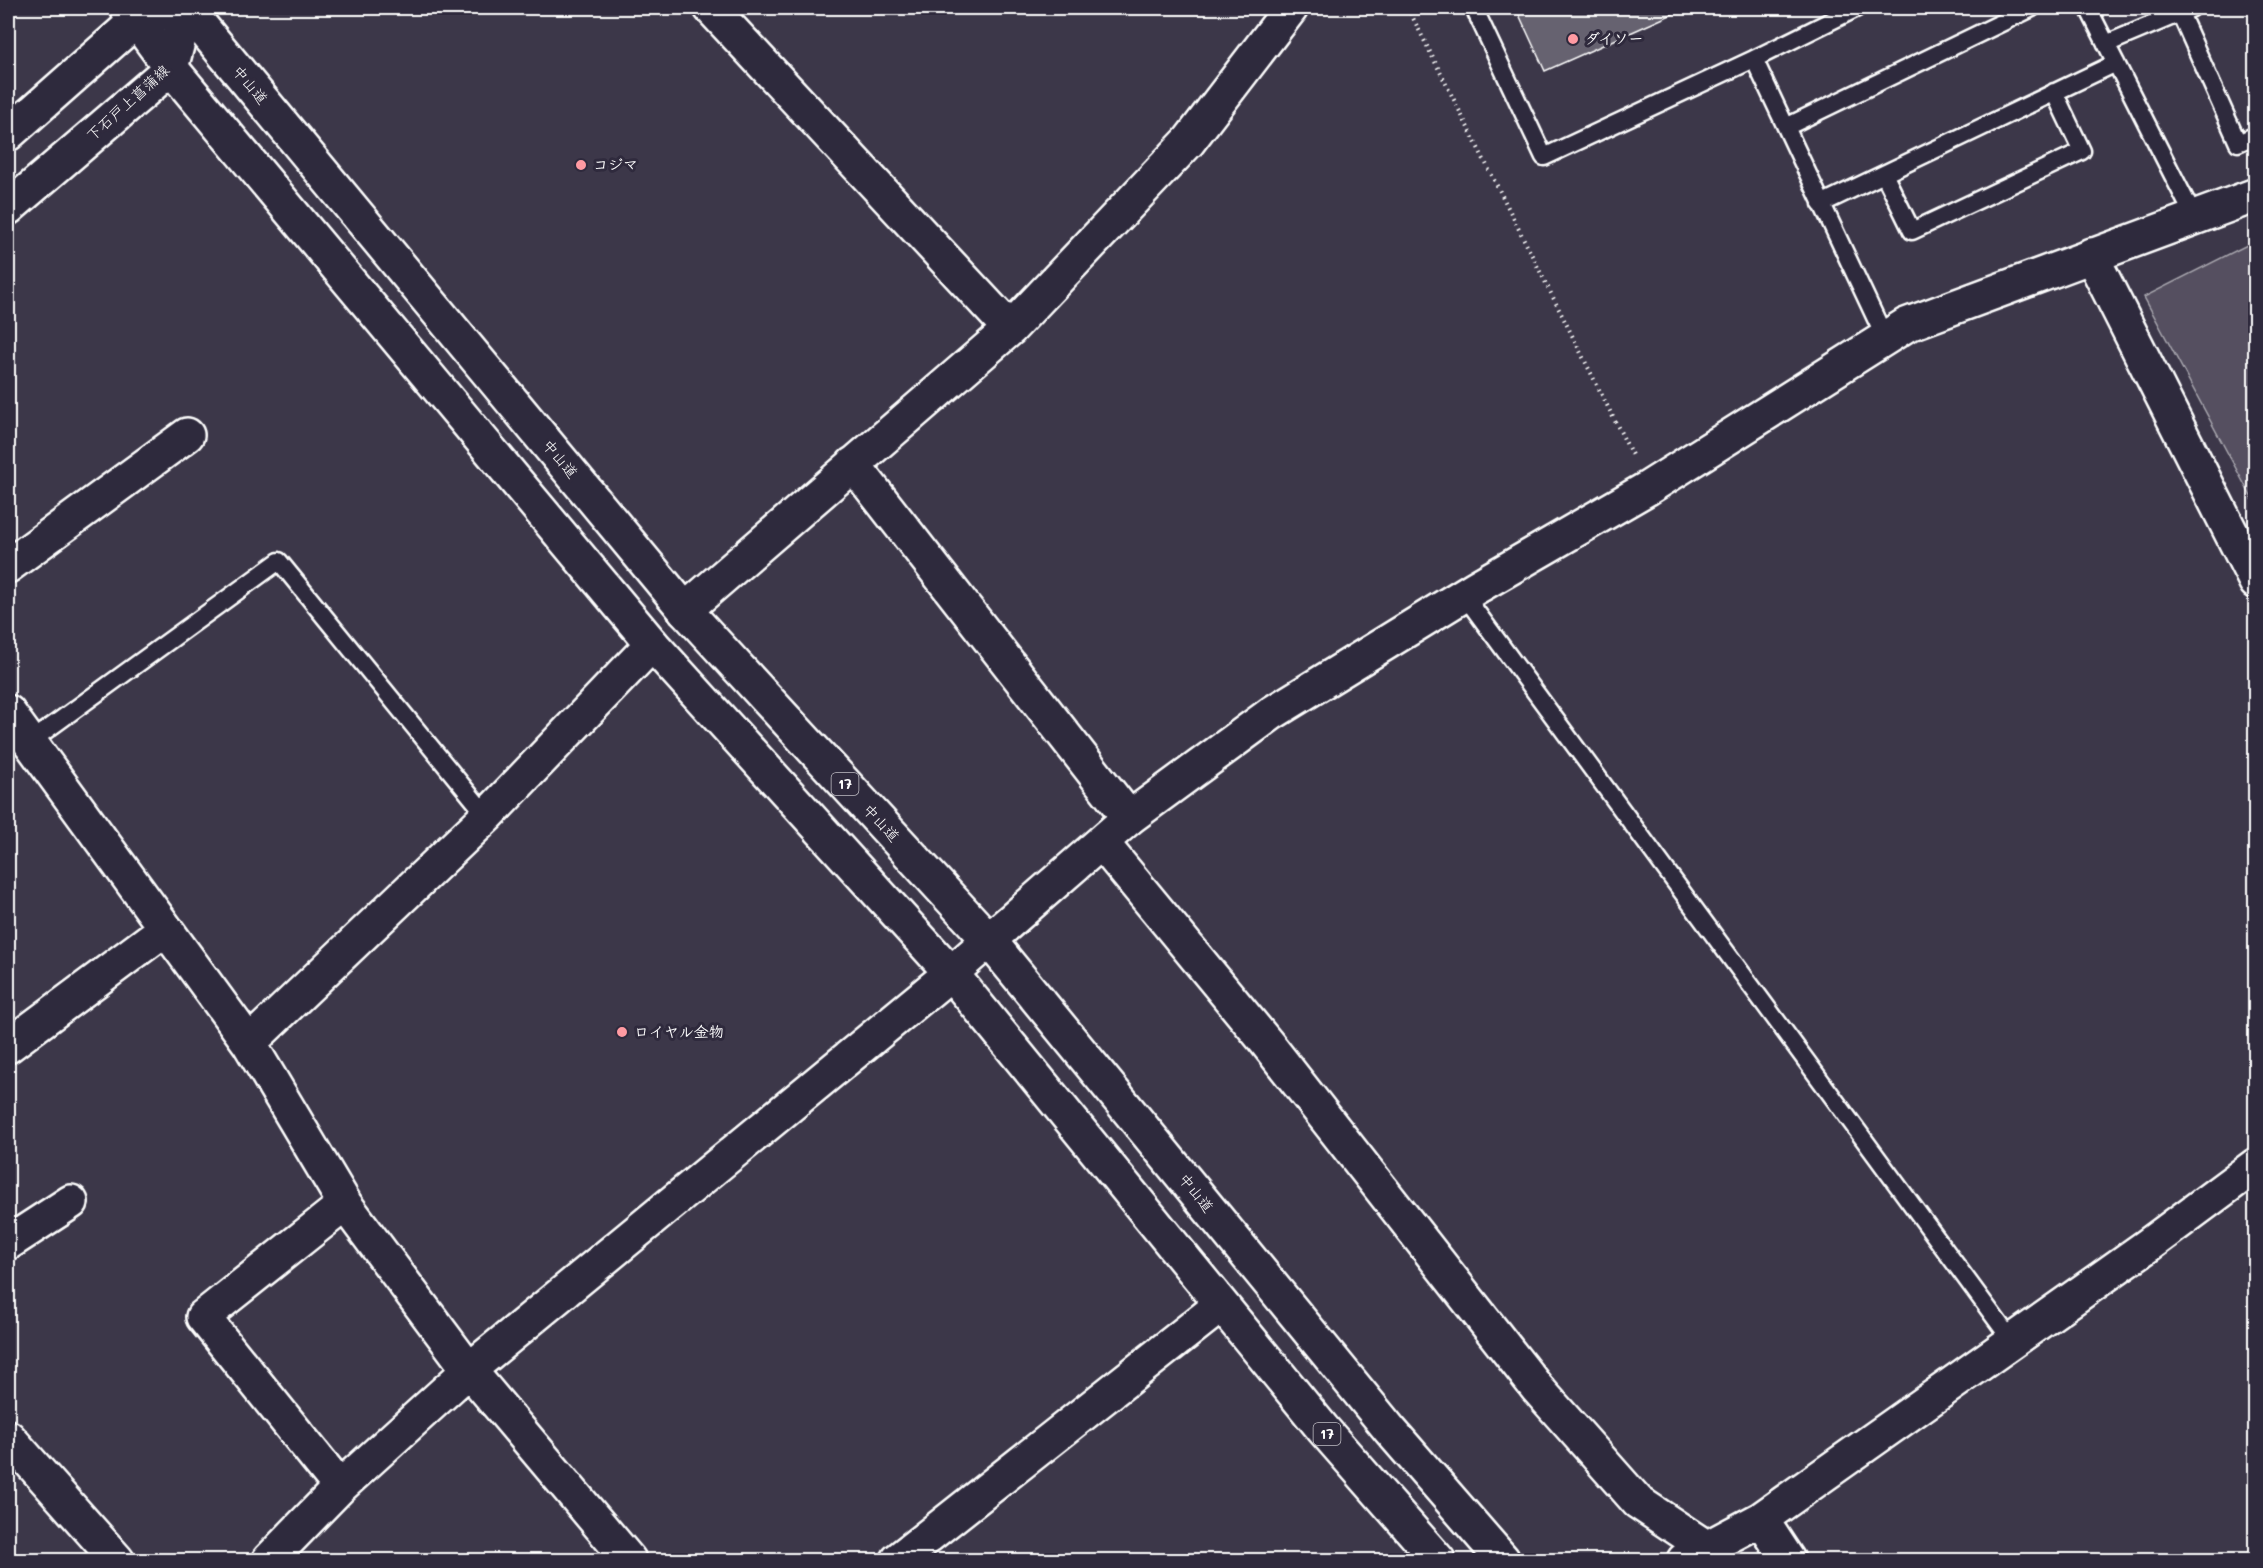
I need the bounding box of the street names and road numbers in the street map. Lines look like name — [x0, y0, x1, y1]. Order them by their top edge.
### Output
street label: 下石戸上菖蒲線 — [82, 60, 173, 145]
street label: 中山道 — [229, 61, 273, 108]
street label: 中山道 — [539, 435, 583, 482]
road number: 17 — [832, 773, 858, 795]
street label: 中山道 — [859, 799, 904, 846]
street label: 中山道 — [1175, 1169, 1219, 1216]
road number: 17 — [1314, 1423, 1340, 1445]

